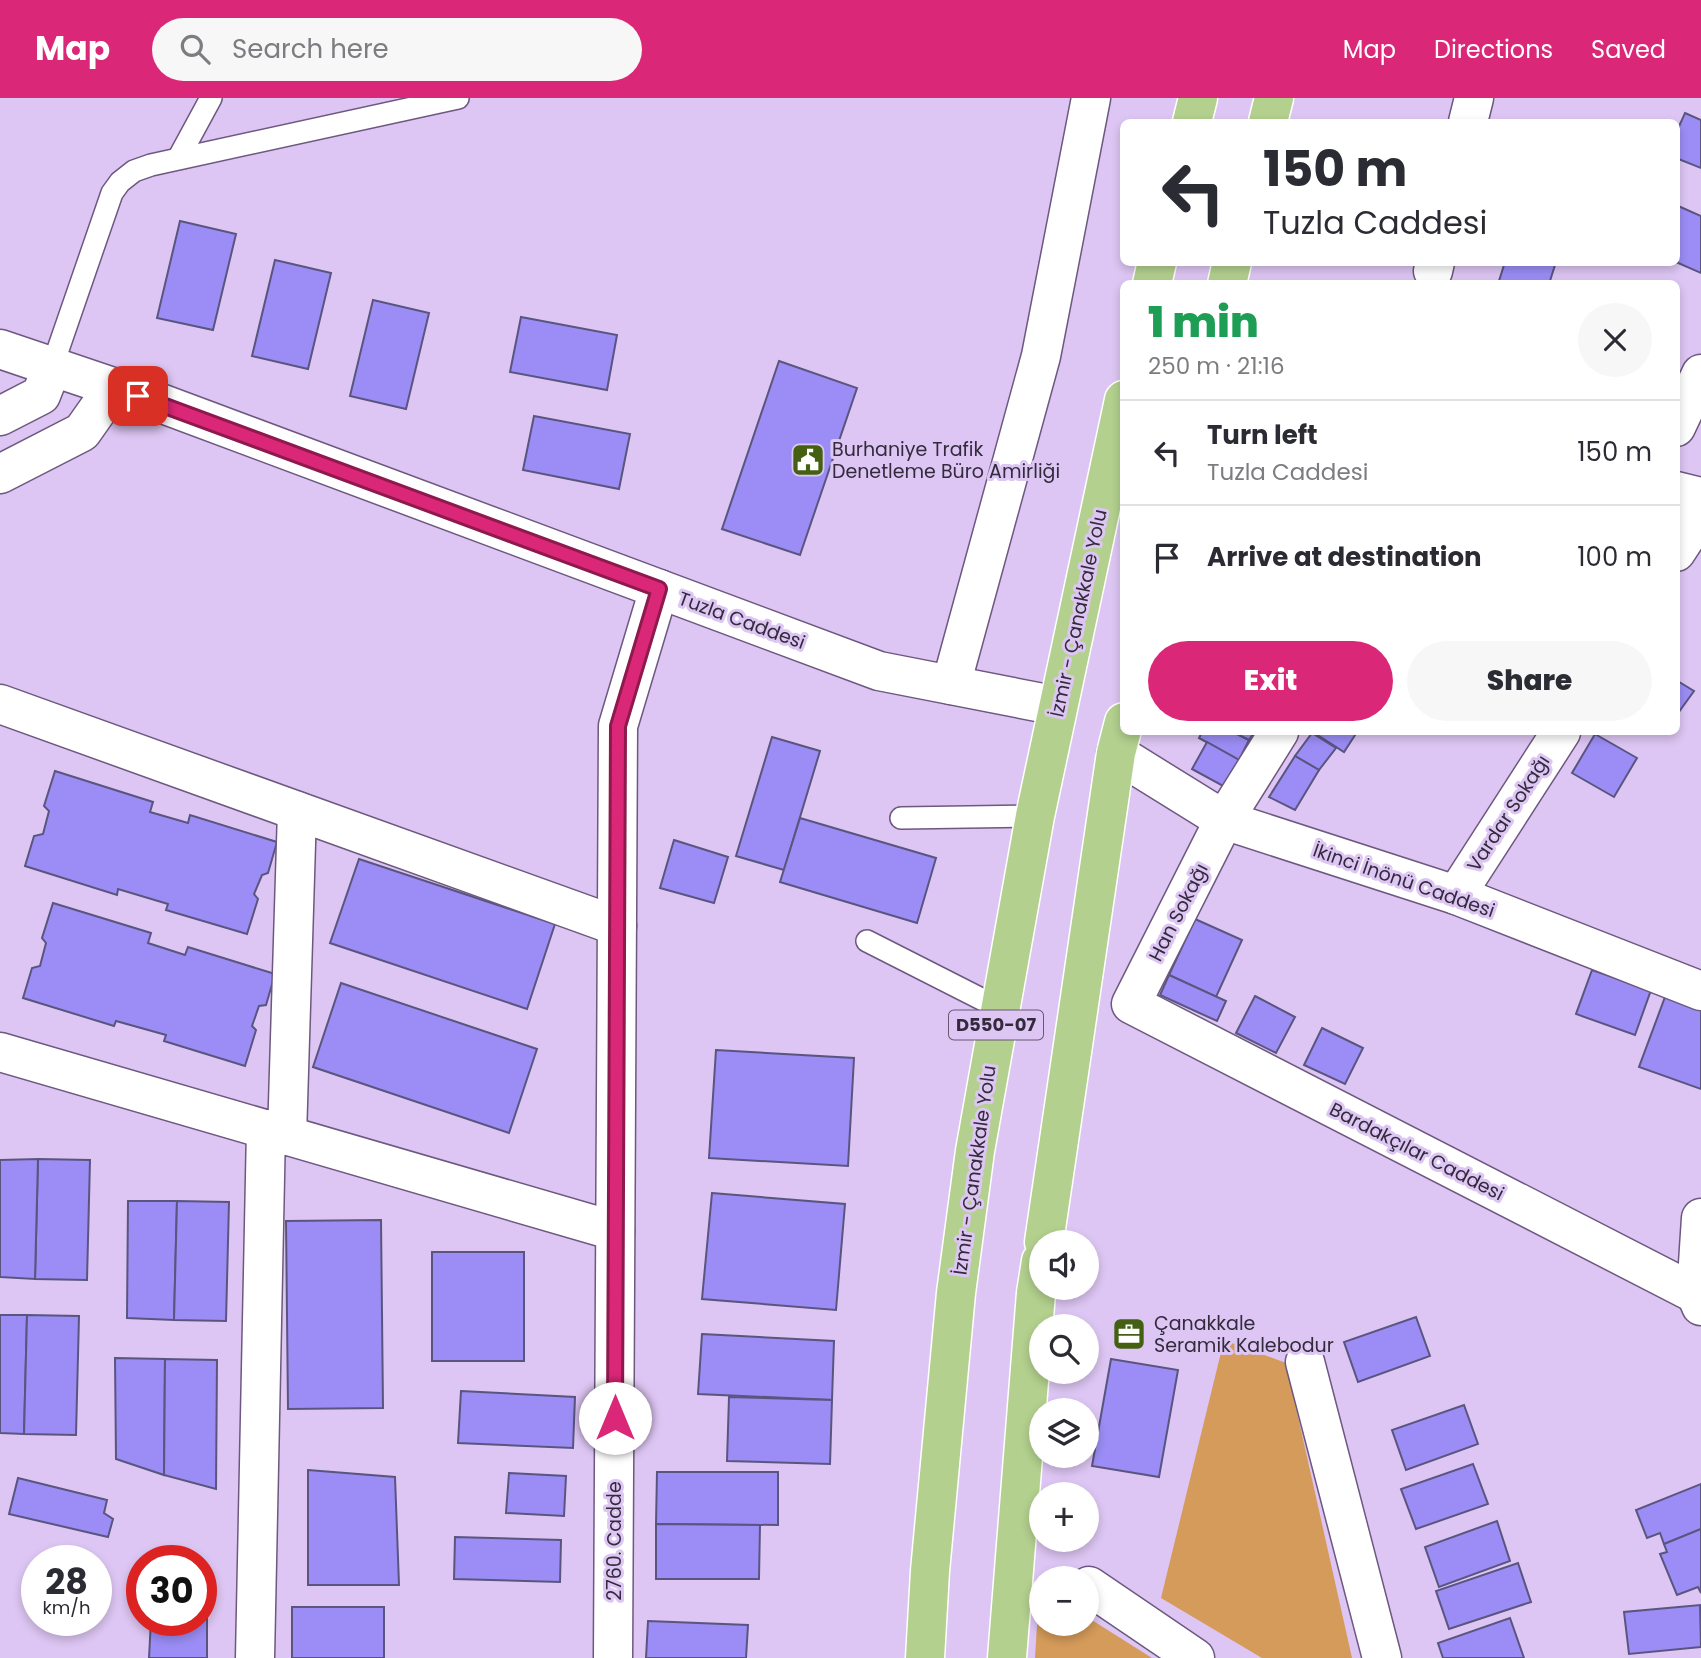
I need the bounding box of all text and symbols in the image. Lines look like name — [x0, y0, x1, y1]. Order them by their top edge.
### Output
search box — [152, 18, 642, 81]
text: Map — [35, 25, 110, 72]
icon: search — [176, 30, 214, 68]
text: Search here — [232, 31, 389, 67]
text: Map — [1343, 33, 1396, 66]
text: Directions — [1434, 33, 1553, 66]
text: Saved — [1591, 33, 1666, 66]
text: 150 m — [1263, 135, 1408, 203]
icon: left — [1148, 147, 1239, 238]
text: Tuzla Caddesi — [1263, 200, 1487, 245]
text: 1 min — [1148, 293, 1259, 352]
button: close — [1578, 303, 1652, 377]
text: 250 m · 21:16 — [1148, 350, 1285, 382]
pin — [108, 366, 168, 426]
icon: arrive — [119, 377, 157, 415]
text: Turn left — [1207, 417, 1318, 453]
icon: left — [1148, 434, 1186, 472]
text: 150 m — [1577, 434, 1652, 470]
place label: Burhaniye Trafik Denetleme Büro Amirliği — [832, 436, 1060, 485]
public building icon: Burhaniye Trafik Denetleme Büro Amirliği — [789, 441, 827, 479]
text: Tuzla Caddesi — [1207, 456, 1368, 488]
street label: İzmir - Çanakkale Yolu — [1043, 507, 1114, 720]
icon: arrive — [1148, 539, 1186, 577]
text: Arrive at destination — [1207, 539, 1482, 575]
text: 100 m — [1577, 539, 1652, 575]
street label: Tuzla Caddesi — [675, 585, 809, 656]
button: Exit — [1148, 641, 1393, 721]
button: Share — [1407, 641, 1652, 721]
street label: Vardar Sokağı — [1461, 750, 1556, 877]
street label: İkinci İnönü Caddesi — [1309, 837, 1498, 924]
street label: Han Sokağı — [1142, 859, 1215, 966]
road number: D550-07 — [949, 1010, 1043, 1040]
street label: İzmir - Çanakkale Yolu — [946, 1063, 1003, 1277]
street label: Bardakçılar Caddesi — [1325, 1096, 1509, 1207]
map controls — [1029, 1230, 1099, 1636]
button: sound — [1029, 1230, 1099, 1300]
place label: Çanakkale Seramik Kalebodur — [1154, 1310, 1334, 1359]
button: search — [1029, 1314, 1099, 1384]
office icon: Çanakkale Seramik Kalebodur — [1110, 1315, 1148, 1353]
position arrow — [578, 1381, 652, 1455]
button: layers — [1029, 1398, 1099, 1468]
street label: 2760. Cadde — [601, 1481, 628, 1601]
button: + — [1029, 1482, 1099, 1552]
speed limit sign: 30 — [126, 1545, 217, 1636]
text: 28 — [45, 1557, 88, 1606]
button: − — [1029, 1566, 1099, 1636]
text: km/h — [43, 1595, 90, 1620]

